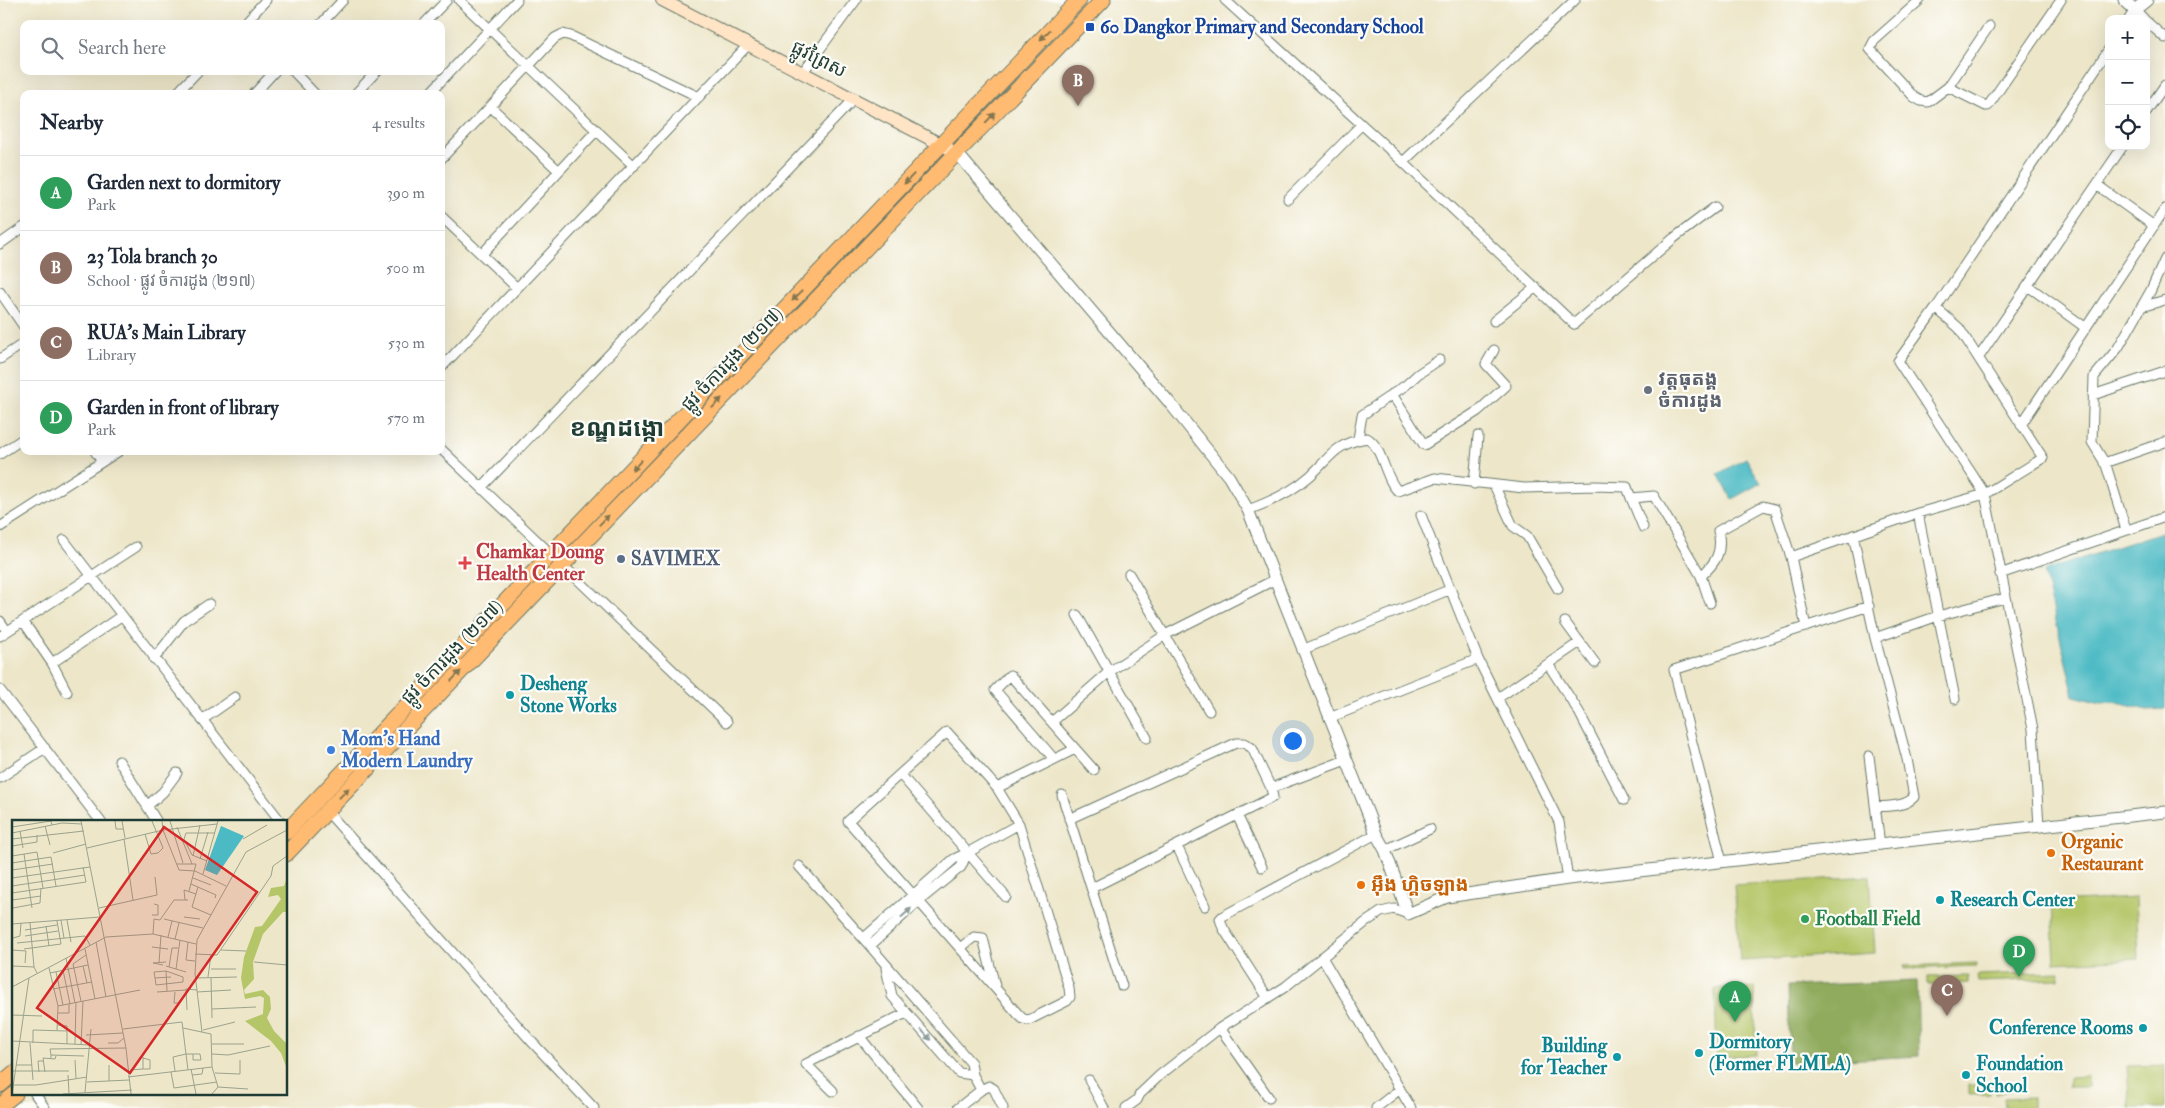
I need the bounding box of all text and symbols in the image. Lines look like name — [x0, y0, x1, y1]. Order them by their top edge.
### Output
place label: 60 Dangkor Primary and Secondary School — [1100, 15, 1424, 40]
map controls — [2105, 15, 2150, 150]
button: + — [2105, 15, 2150, 60]
search box — [20, 20, 445, 75]
marker: 60 Dangkor Primary and Secondary School — [1084, 21, 1096, 33]
one-way arrow — [1039, 29, 1051, 41]
icon: search — [38, 34, 66, 62]
street label: ផ្លូវព្រៃស — [785, 35, 851, 87]
text: Search here — [78, 36, 166, 60]
button: − — [2105, 60, 2150, 105]
pin: B — [1062, 65, 1094, 106]
button: locate — [2105, 105, 2150, 150]
text: Nearby — [40, 109, 103, 136]
one-way arrow — [984, 112, 996, 124]
text: 4 results — [372, 113, 425, 133]
text: Garden next to dormitory — [87, 171, 280, 195]
one-way arrow — [903, 172, 915, 184]
text: A — [51, 183, 61, 203]
text: 390 m — [387, 183, 425, 203]
text: Park — [87, 195, 116, 215]
text: 23 Tola branch 30 — [87, 245, 218, 269]
text: B — [51, 258, 61, 278]
text: 500 m — [386, 258, 425, 278]
text: School · ផ្លូវ ចំការដូង (២១៧) — [87, 271, 255, 291]
one-way arrow — [791, 290, 803, 302]
street label: ផ្លូវ ចំការដូង (២១៧) — [676, 302, 791, 420]
text: RUA's Main Library — [87, 321, 246, 345]
text: C — [50, 333, 62, 353]
text: 530 m — [388, 333, 425, 353]
text: Library — [87, 345, 136, 365]
place label: វត្តធុតង្គ ចំការដូង — [1658, 367, 1722, 413]
marker: វត្តធុតង្គ ចំការដូង — [1642, 384, 1654, 396]
text: Garden in front of library — [87, 396, 279, 420]
one-way arrow — [711, 397, 723, 409]
text: D — [49, 408, 63, 428]
text: 570 m — [387, 408, 425, 428]
district label: ខណ្ឌដង្កោ — [570, 413, 664, 444]
text: Park — [87, 420, 116, 440]
one-way arrow — [631, 458, 643, 470]
one-way arrow — [598, 514, 610, 526]
place label: Chamkar Doung Health Center — [476, 540, 604, 586]
place label: SAVIMEX — [631, 547, 721, 571]
marker: SAVIMEX — [615, 553, 627, 565]
marker: Chamkar Doung Health Center — [458, 556, 472, 570]
street label: ផ្លូវ ចំការដូង (២១៧) — [396, 595, 511, 713]
one-way arrow — [450, 670, 462, 682]
place label: Desheng Stone Works — [520, 672, 617, 718]
marker: Desheng Stone Works — [504, 689, 516, 701]
place label: Mom's Hand Modern Laundry — [340, 727, 473, 774]
your location — [1280, 728, 1306, 754]
marker: Mom's Hand Modern Laundry — [325, 744, 337, 756]
one-way arrow — [338, 788, 350, 800]
inset map — [12, 820, 288, 1096]
place label: Organic Restaurant — [2061, 830, 2144, 876]
marker: Organic Restaurant — [2045, 847, 2057, 859]
place label: អ៊ឹង ហ្គិចឡាង — [1371, 873, 1469, 897]
marker: អ៊ឹង ហ្គិចឡាង — [1355, 879, 1367, 891]
place label: Research Center — [1950, 888, 2076, 912]
marker: Research Center — [1934, 894, 1946, 906]
one-way arrow — [900, 907, 912, 919]
place label: Football Field — [1815, 907, 1921, 931]
marker: Football Field — [1799, 913, 1811, 925]
pin: D — [2003, 936, 2035, 977]
pin: C — [1931, 975, 1963, 1016]
pin: A — [1719, 981, 1751, 1022]
place label: Conference Rooms — [1989, 1016, 2133, 1040]
marker: Conference Rooms — [2137, 1022, 2149, 1034]
one-way arrow — [921, 1029, 932, 1042]
place label: Dormitory (Former FLMLA) — [1709, 1030, 1851, 1076]
place label: Building for Teacher — [1521, 1034, 1608, 1080]
marker: Dormitory (Former FLMLA) — [1693, 1047, 1705, 1059]
marker: Building for Teacher — [1611, 1051, 1623, 1063]
place label: Foundation School — [1976, 1052, 2064, 1098]
marker: Foundation School — [1960, 1069, 1972, 1081]

